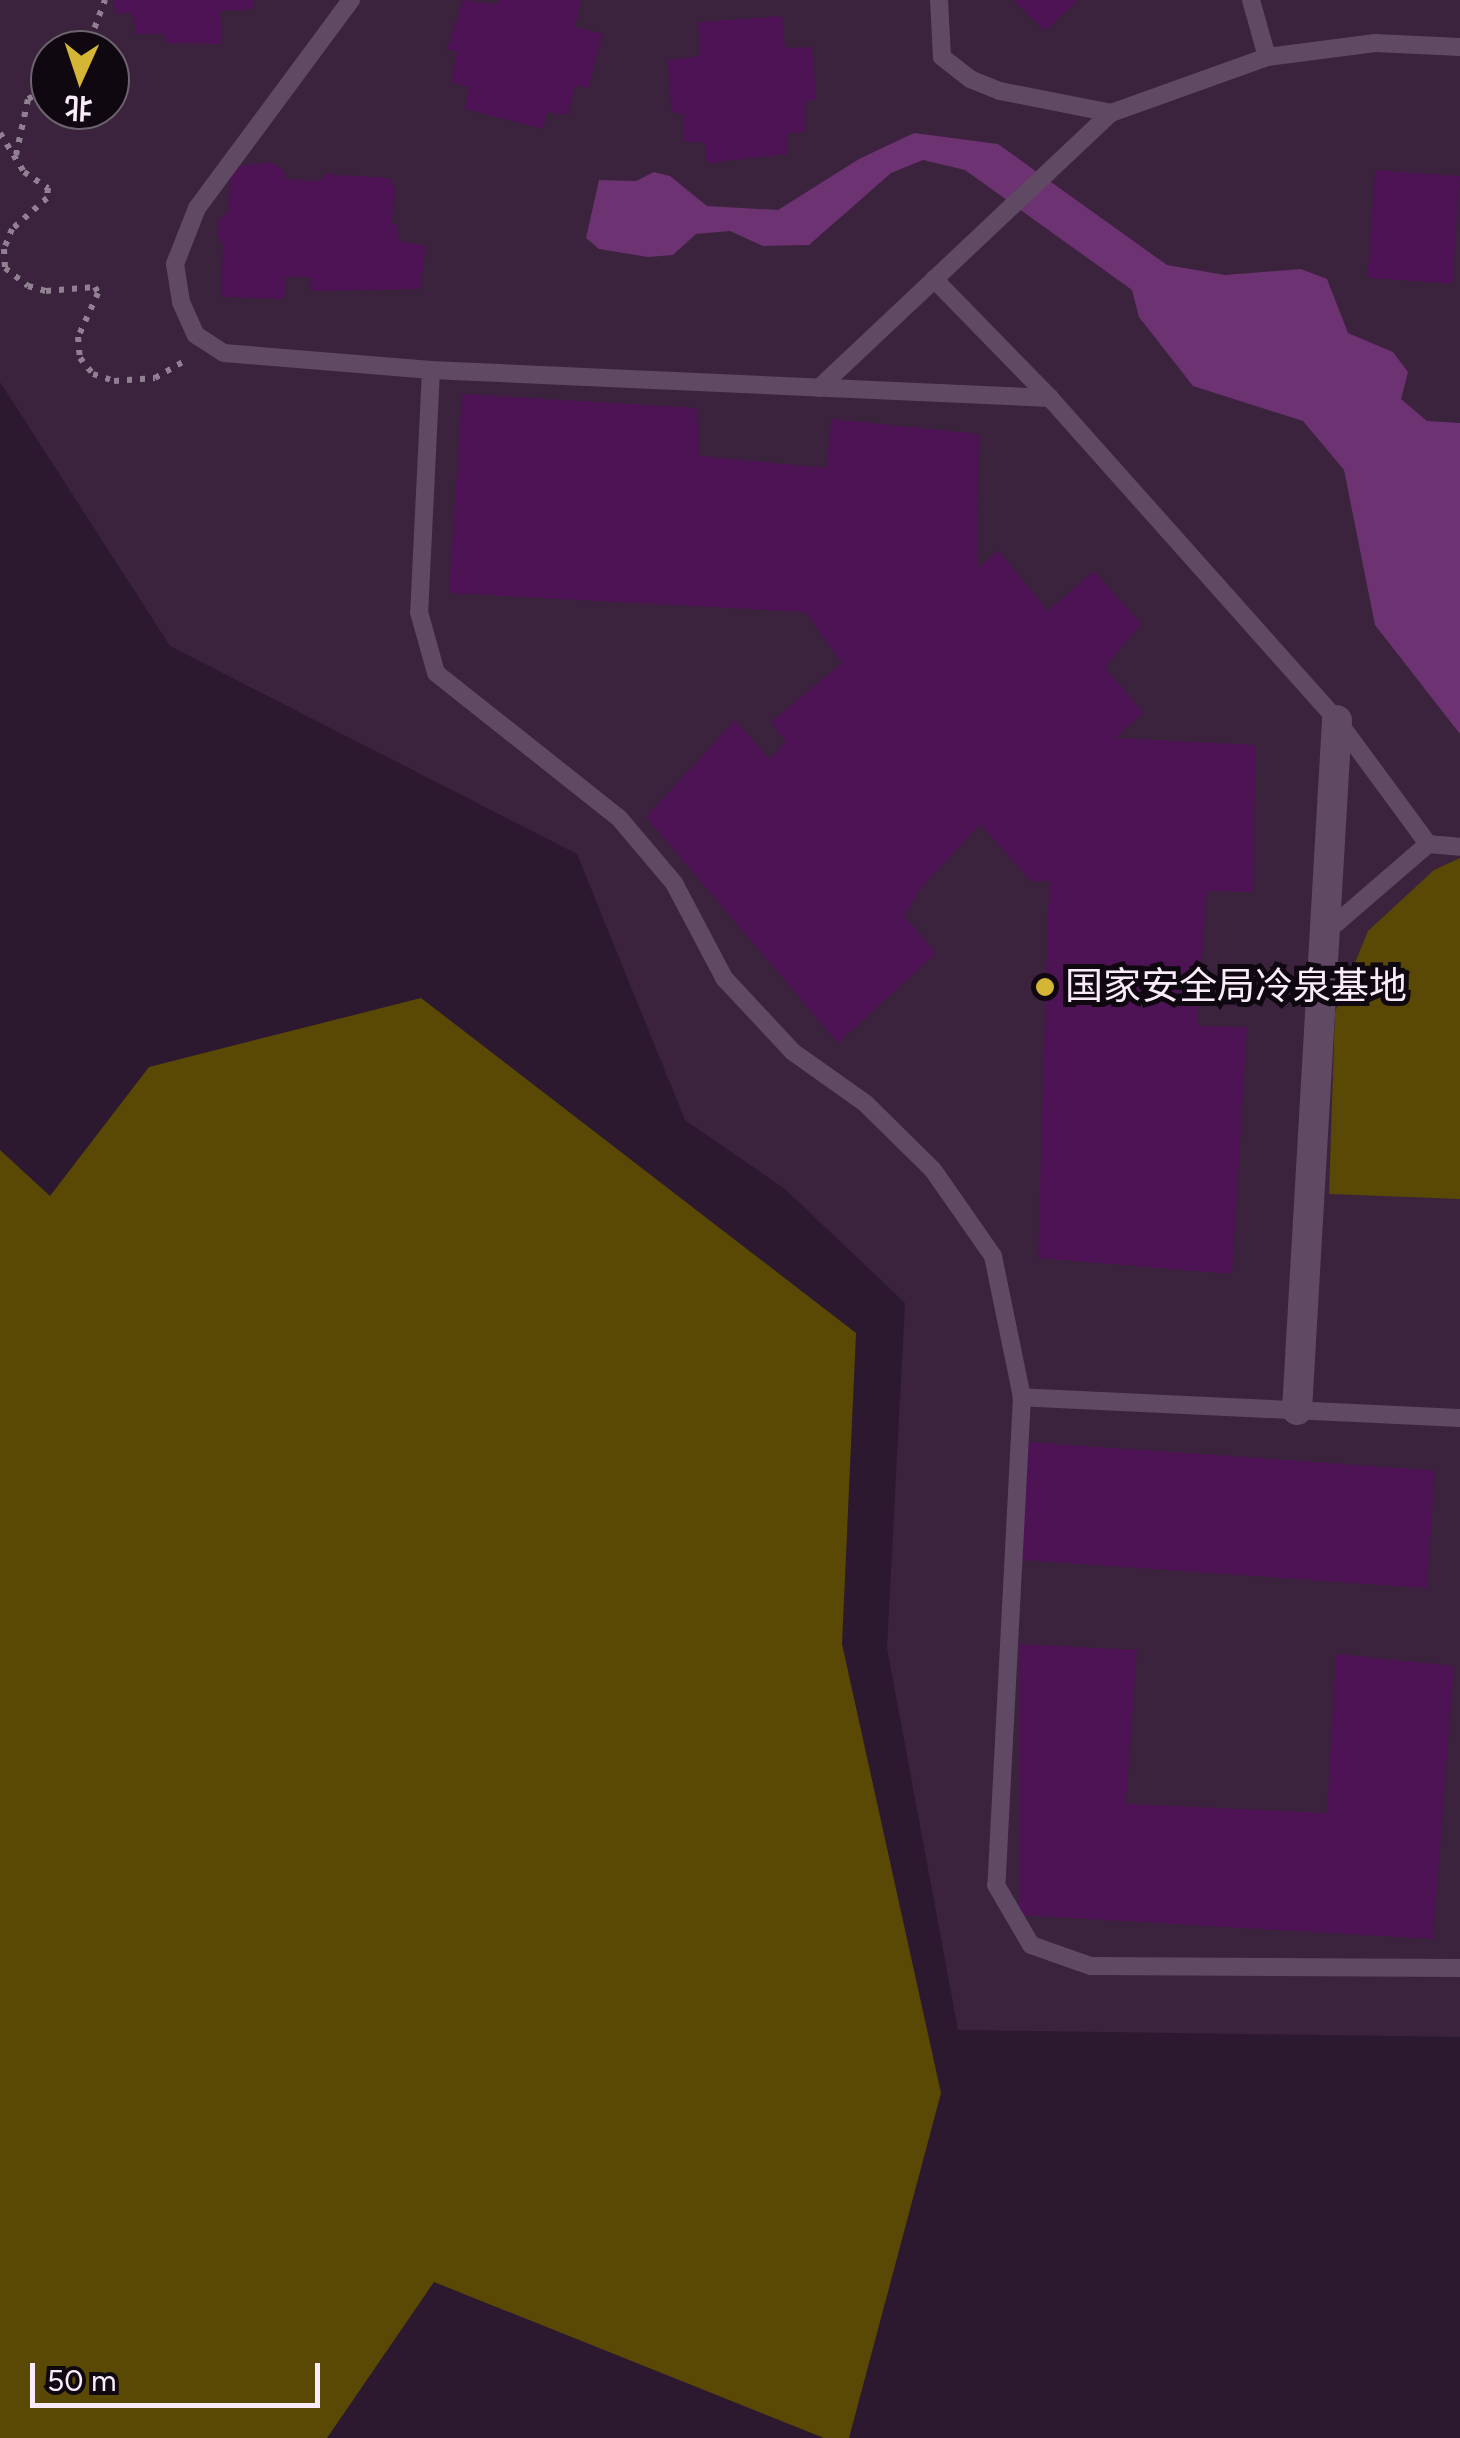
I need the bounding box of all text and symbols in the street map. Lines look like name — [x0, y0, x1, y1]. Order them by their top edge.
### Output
north arrow — [30, 30, 130, 130]
text: 北 — [64, 90, 93, 126]
place label: 国家安全局冷泉基地 — [1065, 964, 1407, 1010]
marker: 国家安全局冷泉基地 — [1034, 976, 1056, 998]
scale bar — [35, 2343, 325, 2405]
text: 50 m — [47, 2362, 116, 2399]

